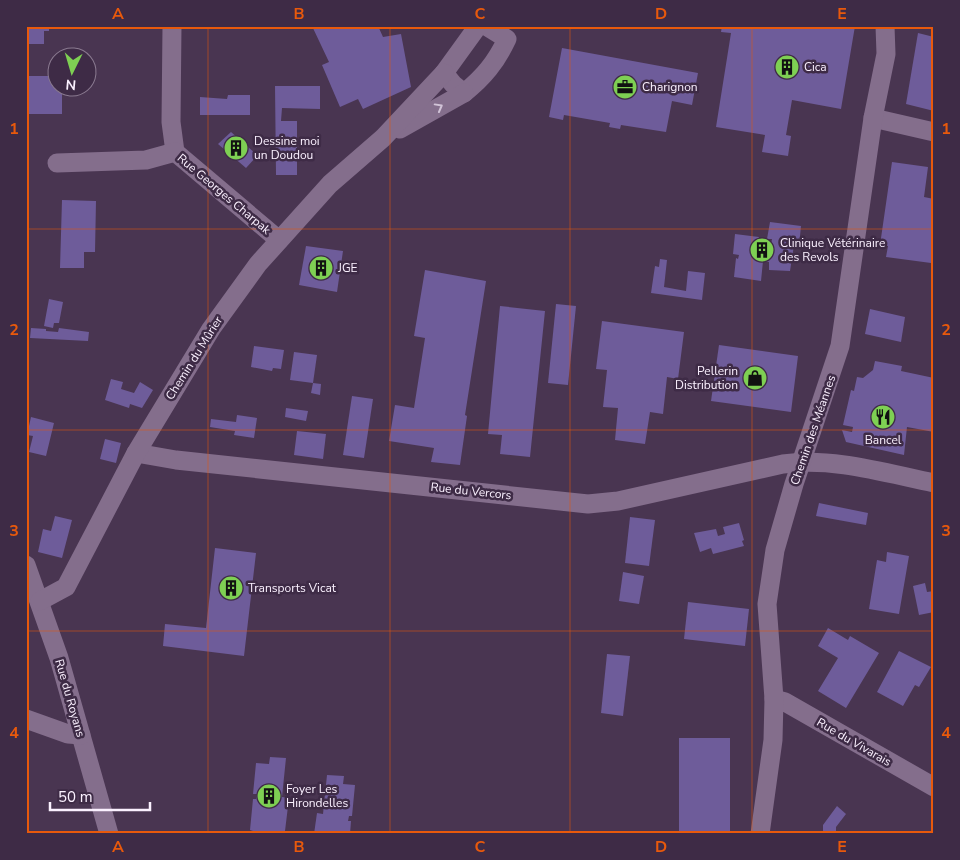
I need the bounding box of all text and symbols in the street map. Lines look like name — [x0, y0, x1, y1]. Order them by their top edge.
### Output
text: A — [112, 3, 124, 25]
text: B — [293, 3, 305, 25]
text: C — [475, 3, 486, 25]
text: D — [655, 3, 667, 25]
text: E — [837, 3, 847, 25]
north arrow — [48, 48, 98, 98]
building icon: Cica — [774, 54, 800, 80]
place label: Cica — [804, 59, 827, 75]
office icon: Charignon — [612, 74, 638, 100]
text: N — [65, 75, 77, 94]
place label: Charignon — [642, 79, 698, 95]
one-way arrow — [434, 103, 443, 113]
text: 1 — [9, 118, 19, 140]
text: 1 — [941, 118, 951, 140]
place label: Dessine moi un Doudou — [254, 133, 320, 163]
building icon: Dessine moi un Doudou — [223, 135, 249, 161]
street label: Rue Georges Charpak — [174, 150, 275, 238]
place label: Clinique Vétérinaire des Revols — [780, 235, 885, 265]
building icon: Clinique Vétérinaire des Revols — [749, 237, 775, 263]
building icon: JGE — [308, 255, 334, 281]
place label: JGE — [337, 260, 358, 276]
street label: Chemin du Mûrier — [162, 313, 227, 403]
text: 2 — [9, 319, 19, 341]
text: 2 — [941, 319, 951, 341]
place label: Pellerin Distribution — [675, 363, 738, 393]
shop icon: Pellerin Distribution — [742, 365, 768, 391]
street label: Chemin des Méannes — [787, 373, 839, 487]
restaurant icon: Bancel — [870, 404, 896, 430]
place label: Bancel — [865, 432, 902, 448]
street label: Rue du Vercors — [430, 479, 512, 503]
text: 3 — [9, 520, 19, 542]
text: 3 — [941, 520, 951, 542]
building icon: Transports Vicat — [218, 575, 244, 601]
place label: Transports Vicat — [248, 580, 337, 596]
street label: Rue du Royans — [51, 657, 89, 739]
street label: Rue du Vivarais — [814, 714, 894, 770]
text: 4 — [9, 722, 19, 744]
text: 4 — [941, 722, 951, 744]
scale bar — [50, 780, 150, 812]
place label: Foyer Les Hirondelles — [286, 781, 348, 811]
building icon: Foyer Les Hirondelles — [256, 783, 282, 809]
text: 50 m — [58, 787, 93, 807]
text: A — [112, 836, 124, 858]
text: B — [293, 836, 305, 858]
text: C — [475, 836, 486, 858]
text: D — [655, 836, 667, 858]
text: E — [837, 836, 847, 858]

